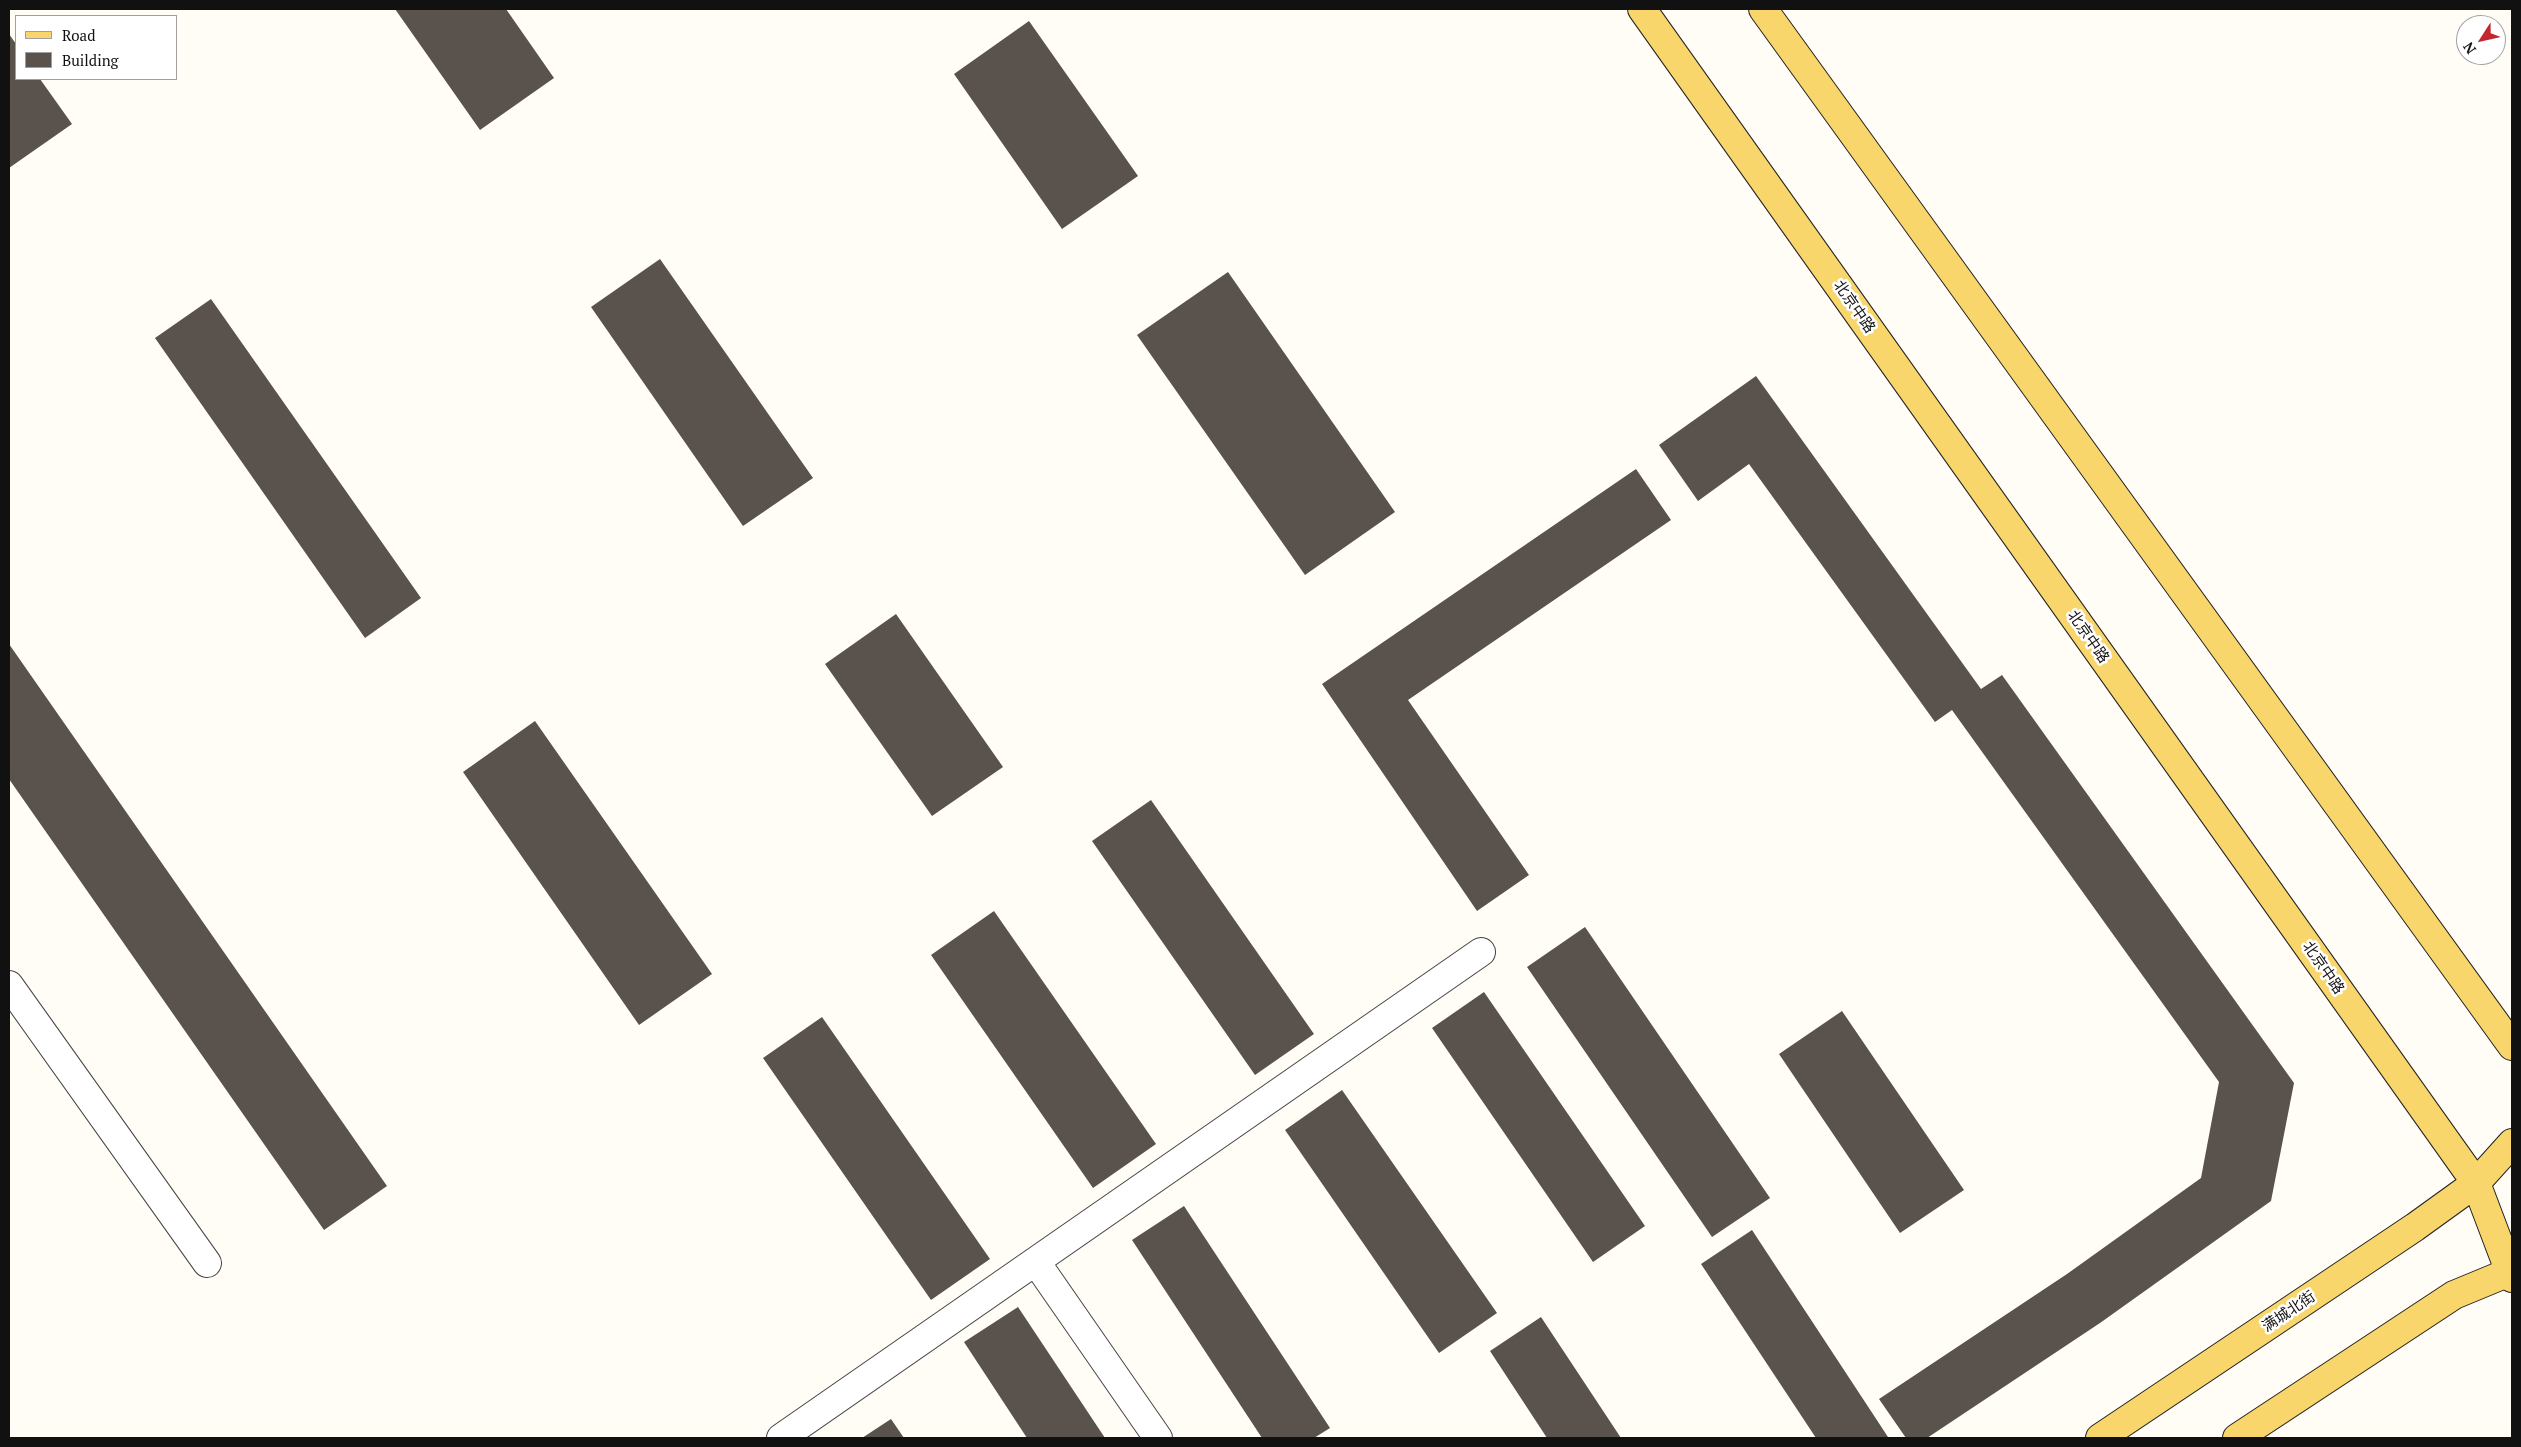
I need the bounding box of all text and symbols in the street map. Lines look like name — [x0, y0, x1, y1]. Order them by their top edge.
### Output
legend — [15, 15, 178, 80]
north arrow — [2456, 15, 2506, 65]
text: Road — [62, 25, 95, 45]
text: N — [2458, 39, 2480, 58]
text: Building — [62, 50, 119, 70]
street label: 北京中路 — [1829, 277, 1879, 337]
street label: 北京中路 — [2063, 607, 2113, 667]
street label: 北京中路 — [2298, 938, 2348, 998]
street label: 满城北街 — [2259, 1288, 2319, 1336]

